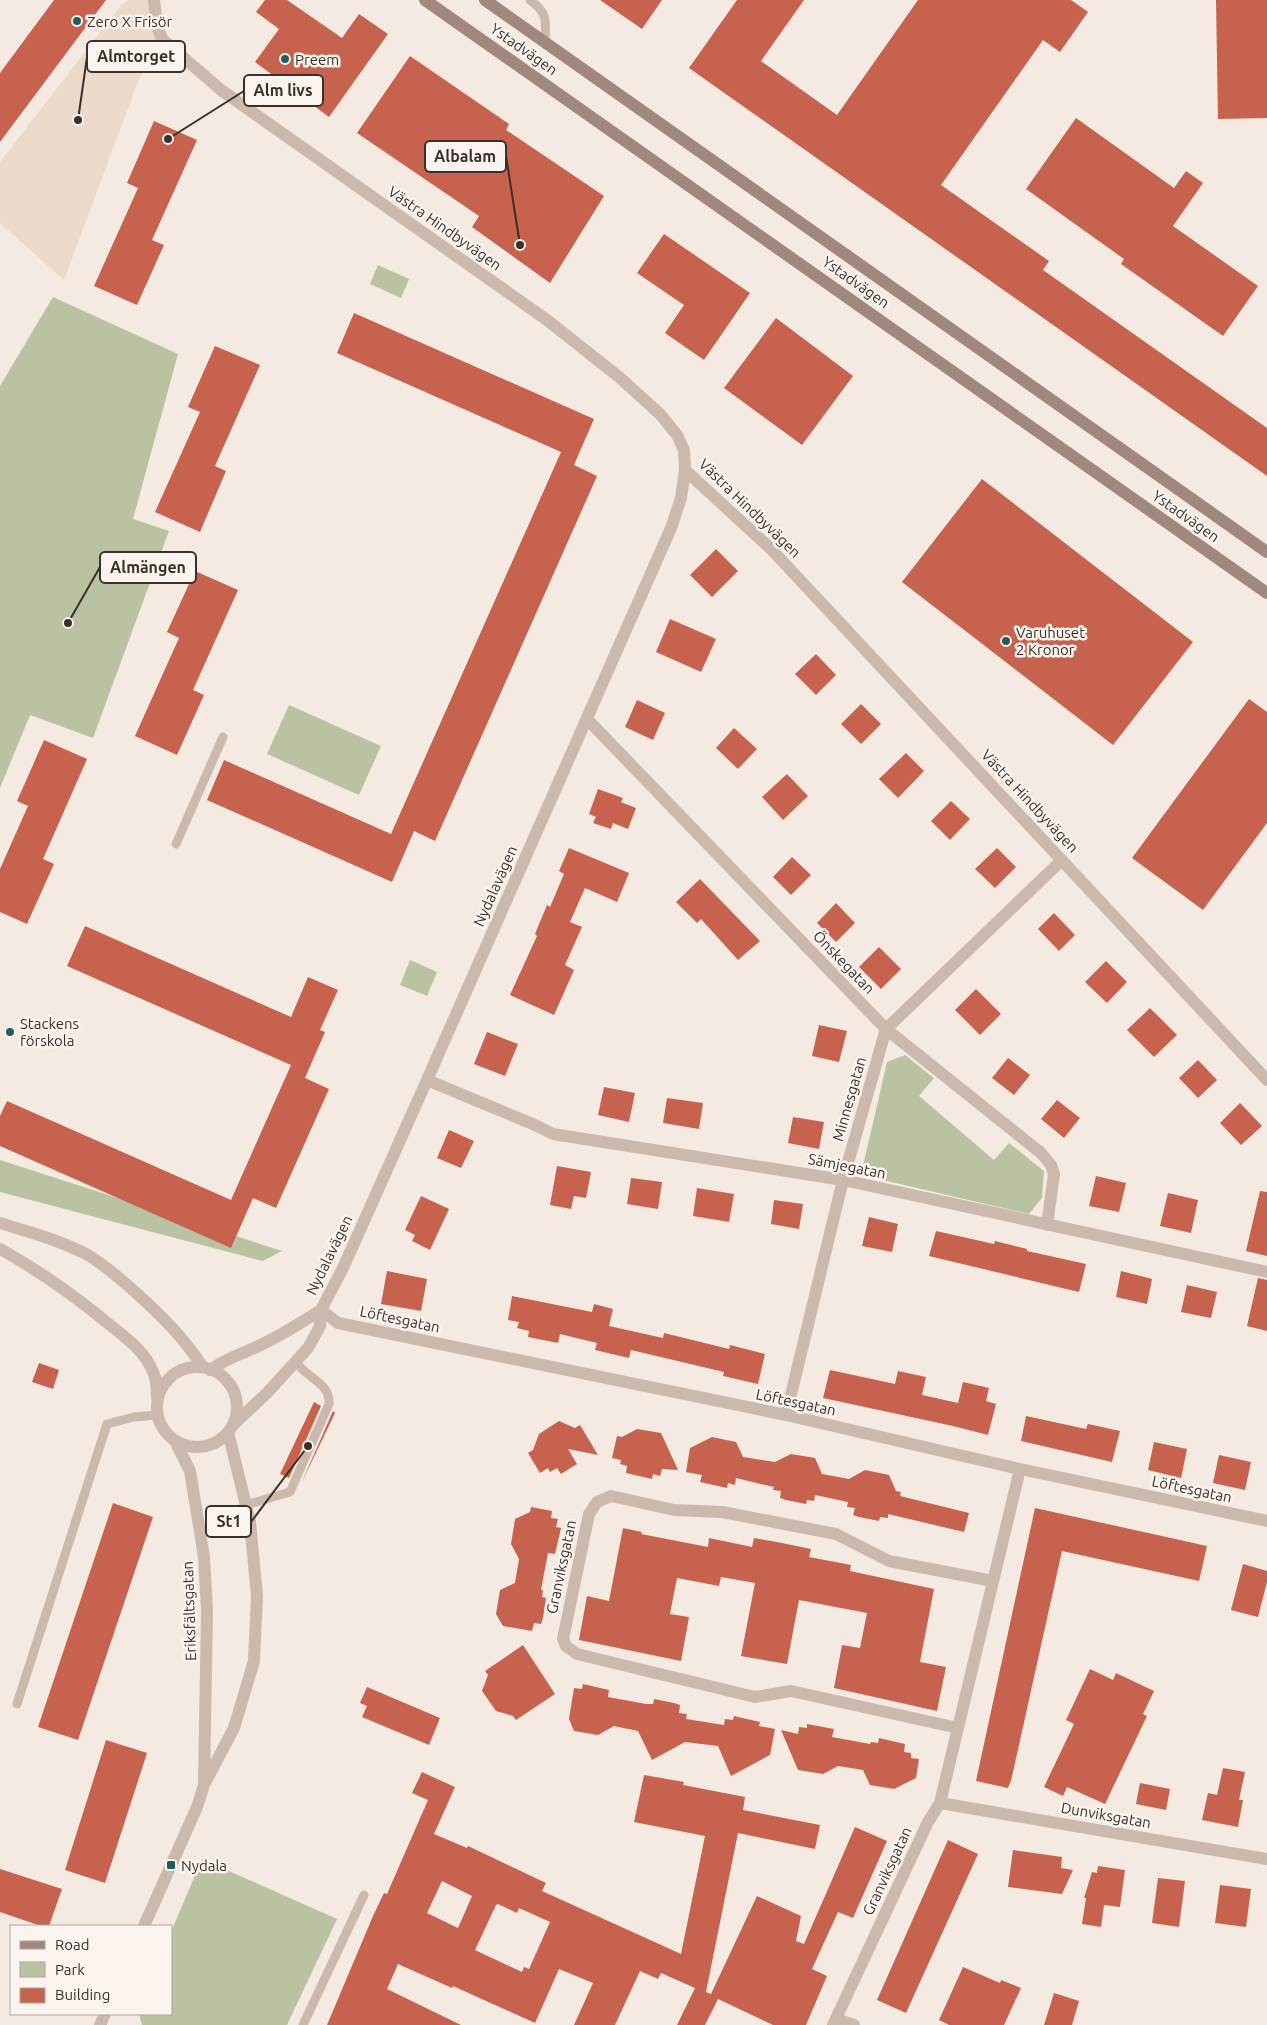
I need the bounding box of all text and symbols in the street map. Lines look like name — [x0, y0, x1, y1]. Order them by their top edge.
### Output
place label: Zero X Frisör — [87, 13, 173, 30]
marker: Zero X Frisör — [71, 15, 83, 27]
street label: Ystadvägen — [487, 20, 561, 78]
callout: Almtorget — [87, 41, 185, 72]
text: Almtorget — [97, 47, 175, 65]
place label: Preem — [295, 51, 339, 68]
marker: Preem — [279, 53, 291, 65]
callout: Alm livs — [244, 75, 323, 106]
text: Alm livs — [254, 81, 312, 99]
callout: Albalam — [425, 141, 506, 172]
text: Albalam — [434, 147, 496, 165]
street label: Västra Hindbyvägen — [385, 183, 505, 273]
street label: Ystadvägen — [819, 253, 893, 311]
street label: Västra Hindbyvägen — [696, 455, 804, 561]
street label: Ystadvägen — [1149, 487, 1223, 545]
callout: Almängen — [100, 552, 196, 583]
text: Almängen — [110, 558, 186, 576]
place label: Varuhuset 2 Kronor — [1016, 624, 1085, 658]
marker: Varuhuset 2 Kronor — [1000, 635, 1012, 647]
street label: Västra Hindbyvägen — [978, 746, 1082, 856]
street label: Nydalavägen — [470, 843, 520, 929]
street label: Önskegatan — [810, 927, 878, 997]
place label: Stackens förskola — [20, 1015, 79, 1049]
marker: Stackens förskola — [4, 1026, 16, 1038]
street label: Minnesgatan — [829, 1055, 869, 1143]
street label: Sämjegatan — [807, 1150, 887, 1182]
street label: Nydalavägen — [302, 1212, 356, 1298]
street label: Löftesgatan — [358, 1302, 442, 1336]
street label: Löftesgatan — [754, 1385, 838, 1419]
street label: Löftesgatan — [1150, 1472, 1234, 1506]
callout: St1 — [206, 1506, 251, 1537]
text: St1 — [216, 1512, 242, 1530]
street label: Granviksgatan — [543, 1519, 579, 1615]
street label: Eriksfältsgatan — [179, 1561, 199, 1661]
street label: Dunviksgatan — [1060, 1799, 1152, 1831]
street label: Granviksgatan — [859, 1824, 915, 1918]
place label: Nydala — [181, 1857, 227, 1874]
marker: Nydala — [165, 1859, 177, 1871]
legend — [10, 1925, 172, 2015]
text: Road — [55, 1936, 90, 1953]
text: Park — [55, 1961, 85, 1978]
text: Building — [55, 1986, 110, 2003]

